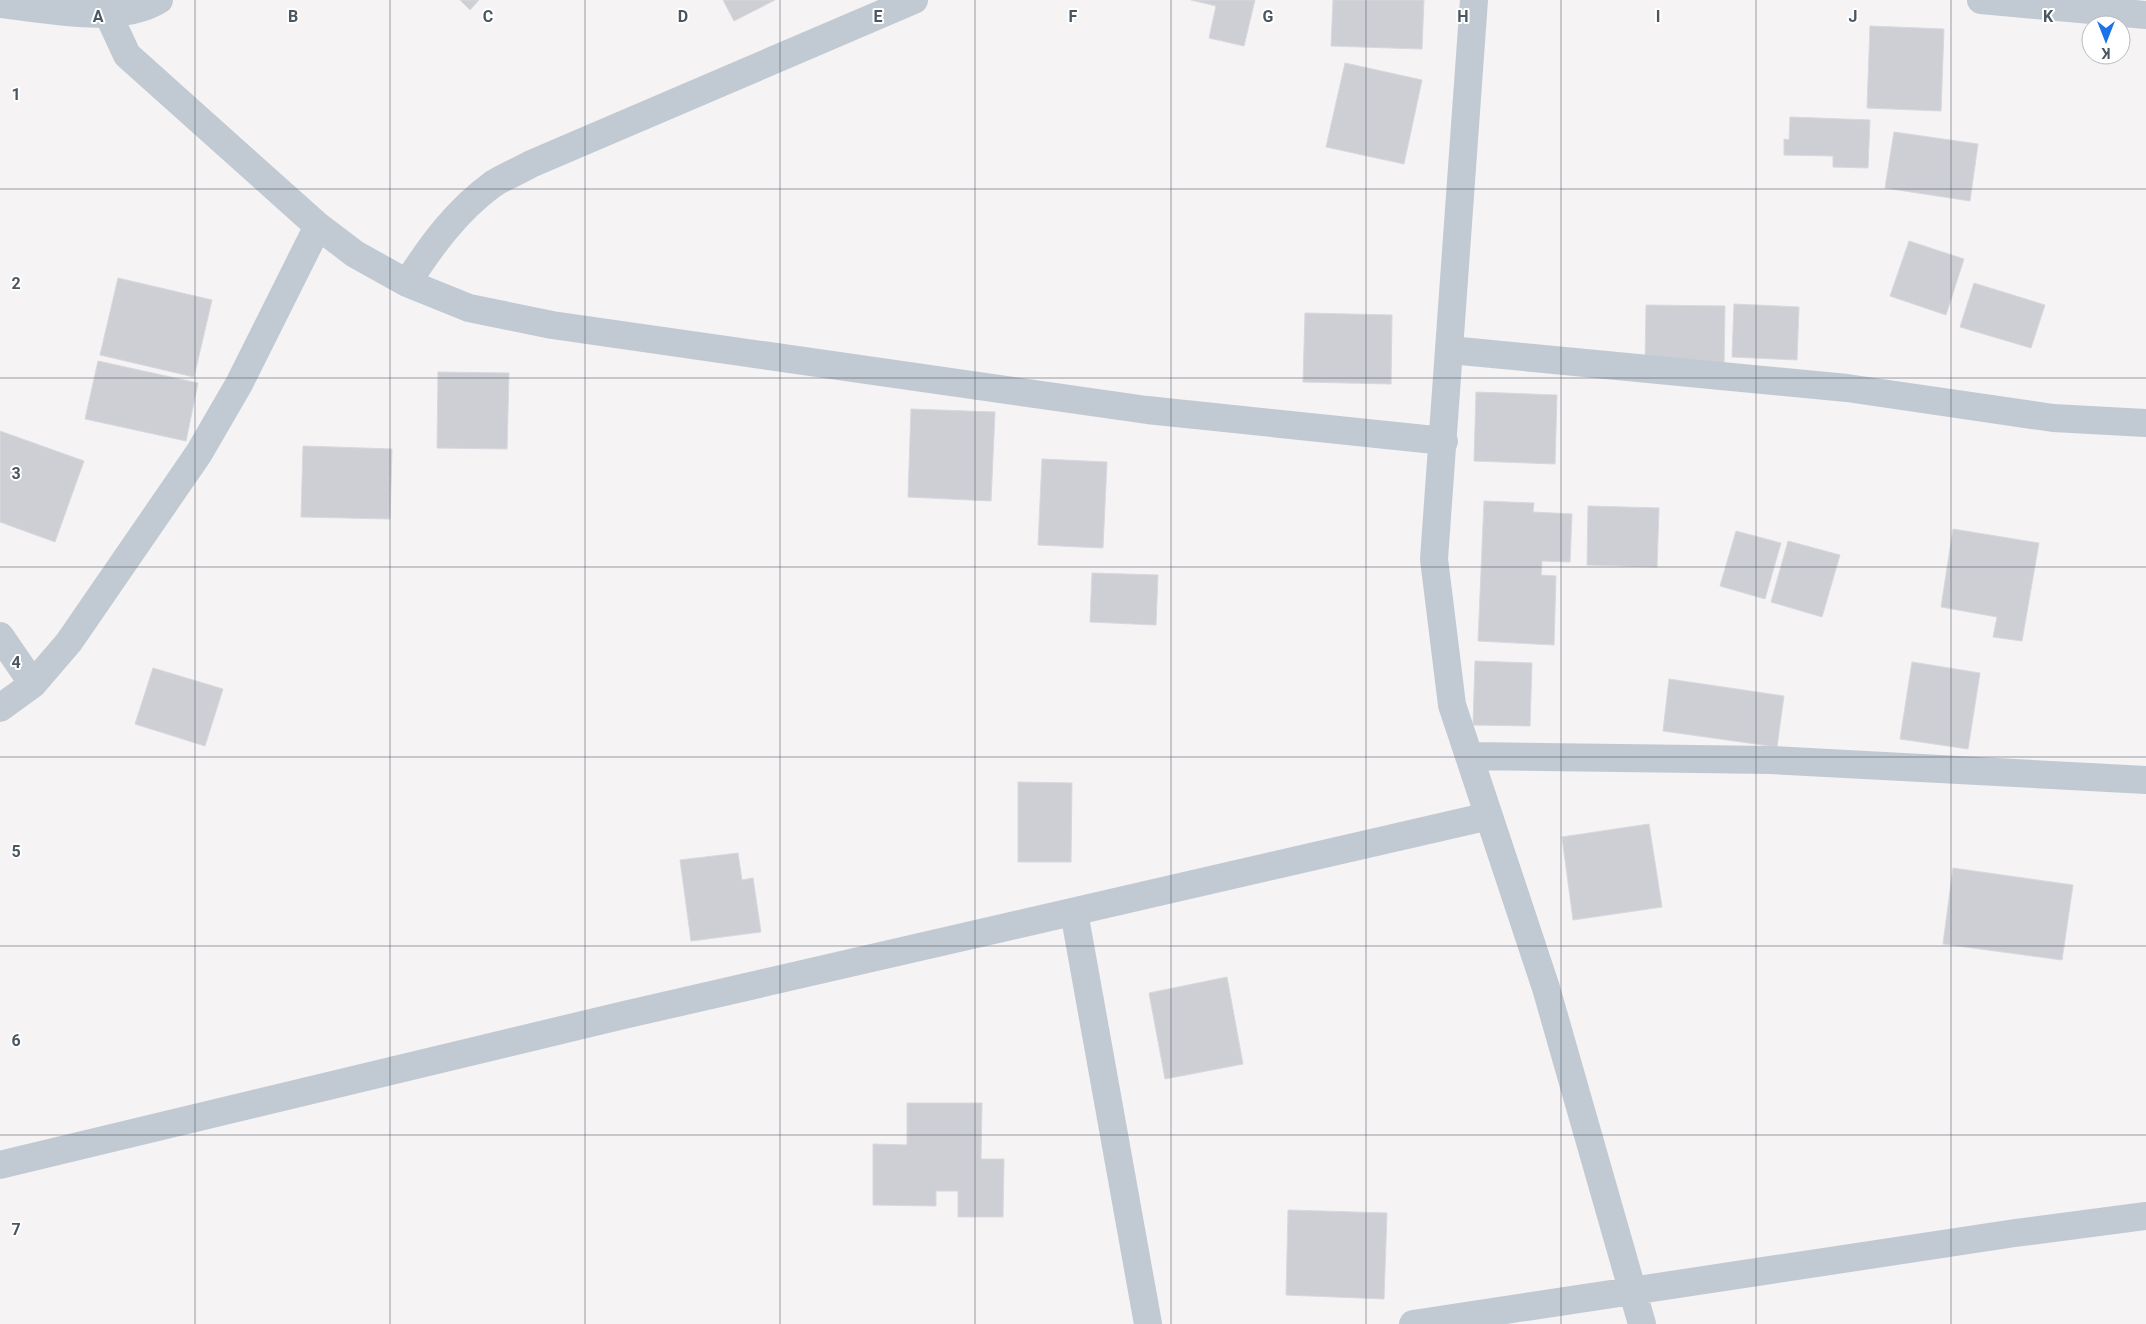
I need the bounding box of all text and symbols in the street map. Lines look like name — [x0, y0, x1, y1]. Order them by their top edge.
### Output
text: A — [93, 7, 104, 26]
text: B — [288, 7, 298, 26]
text: C — [483, 7, 493, 26]
text: D — [678, 7, 688, 26]
text: E — [874, 7, 883, 26]
text: F — [1069, 7, 1078, 26]
text: G — [1263, 7, 1274, 26]
text: H — [1457, 7, 1469, 26]
text: I — [1656, 7, 1660, 26]
text: J — [1849, 7, 1857, 26]
text: K — [2043, 7, 2054, 26]
north arrow — [2081, 15, 2131, 65]
text: K — [2101, 45, 2110, 61]
text: 1 — [11, 85, 21, 104]
text: 2 — [11, 274, 21, 293]
text: 3 — [11, 464, 21, 483]
text: 4 — [11, 653, 21, 672]
text: 5 — [11, 842, 21, 861]
text: 6 — [11, 1031, 21, 1050]
text: 7 — [11, 1220, 21, 1239]

